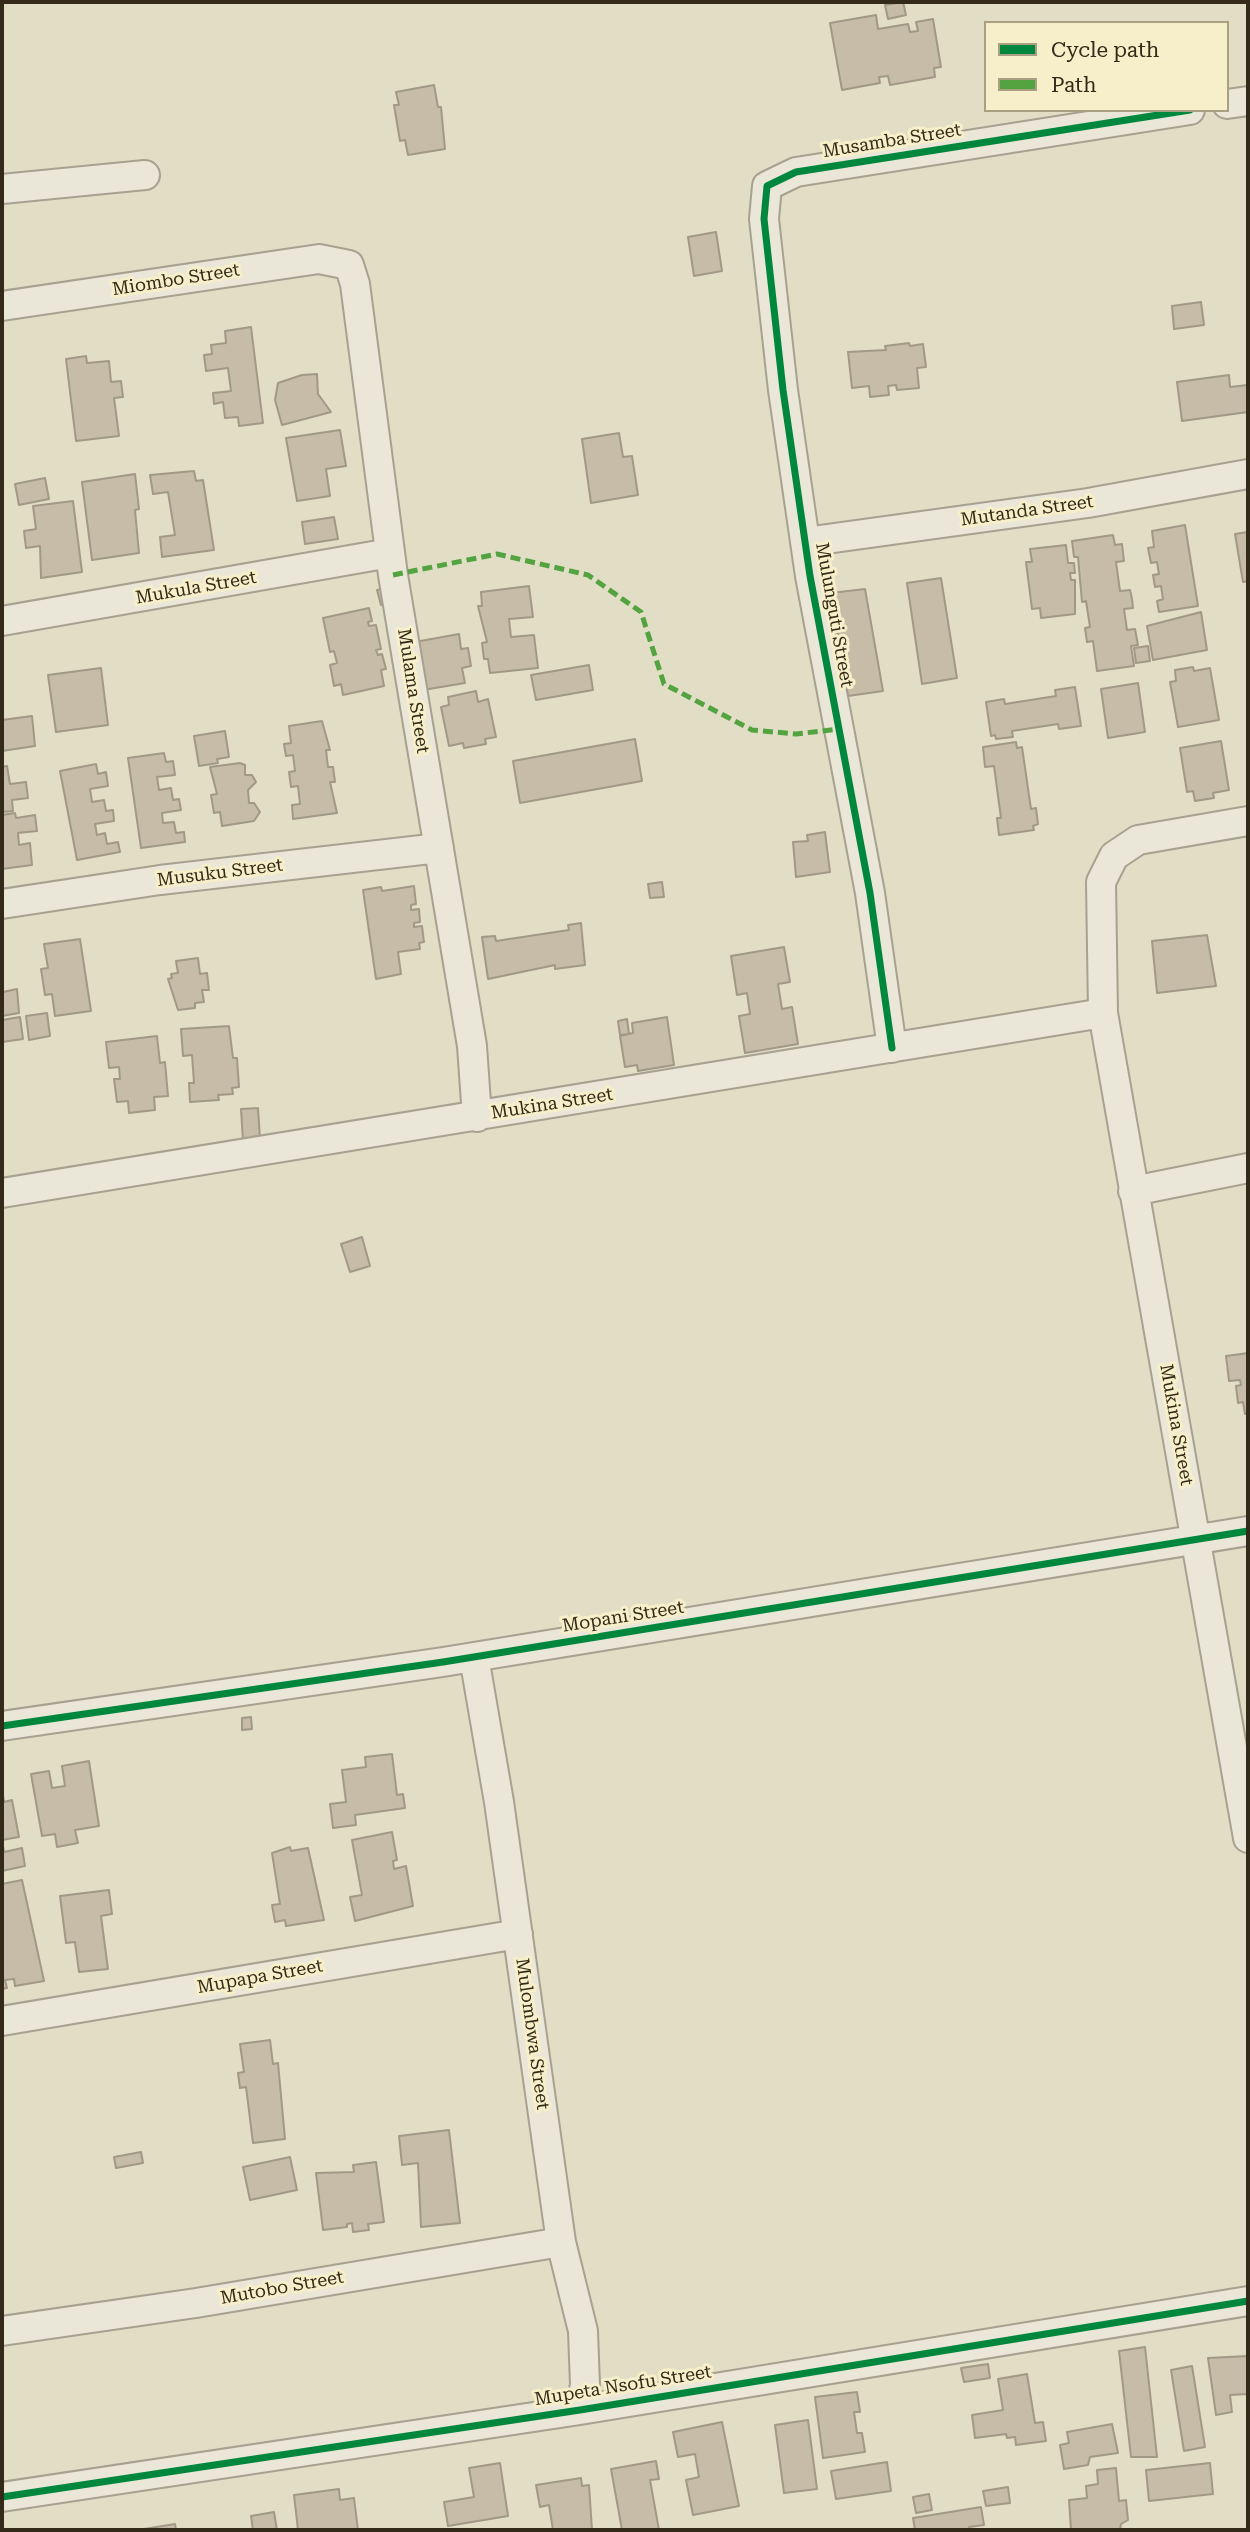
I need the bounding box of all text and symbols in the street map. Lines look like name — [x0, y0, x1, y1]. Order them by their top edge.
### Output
legend — [984, 21, 1229, 112]
text: Cycle path — [1051, 38, 1159, 62]
text: Path — [1051, 73, 1097, 97]
street label: Musamba Street — [821, 119, 963, 163]
street label: Miombo Street — [111, 259, 241, 301]
street label: Mutanda Street — [959, 491, 1095, 531]
street label: Mulunguti Street — [811, 541, 857, 689]
street label: Mukula Street — [134, 567, 258, 609]
street label: Mulama Street — [392, 627, 434, 755]
street label: Musuku Street — [156, 855, 284, 891]
street label: Mukina Street — [490, 1084, 614, 1124]
street label: Mukina Street — [1155, 1363, 1197, 1487]
street label: Mopani Street — [561, 1597, 685, 1637]
street label: Mupapa Street — [196, 1955, 324, 1999]
street label: Mulombwa Street — [511, 1957, 553, 2111]
street label: Mutobo Street — [219, 2267, 345, 2309]
street label: Mupeta Nsofu Street — [533, 2361, 713, 2411]

